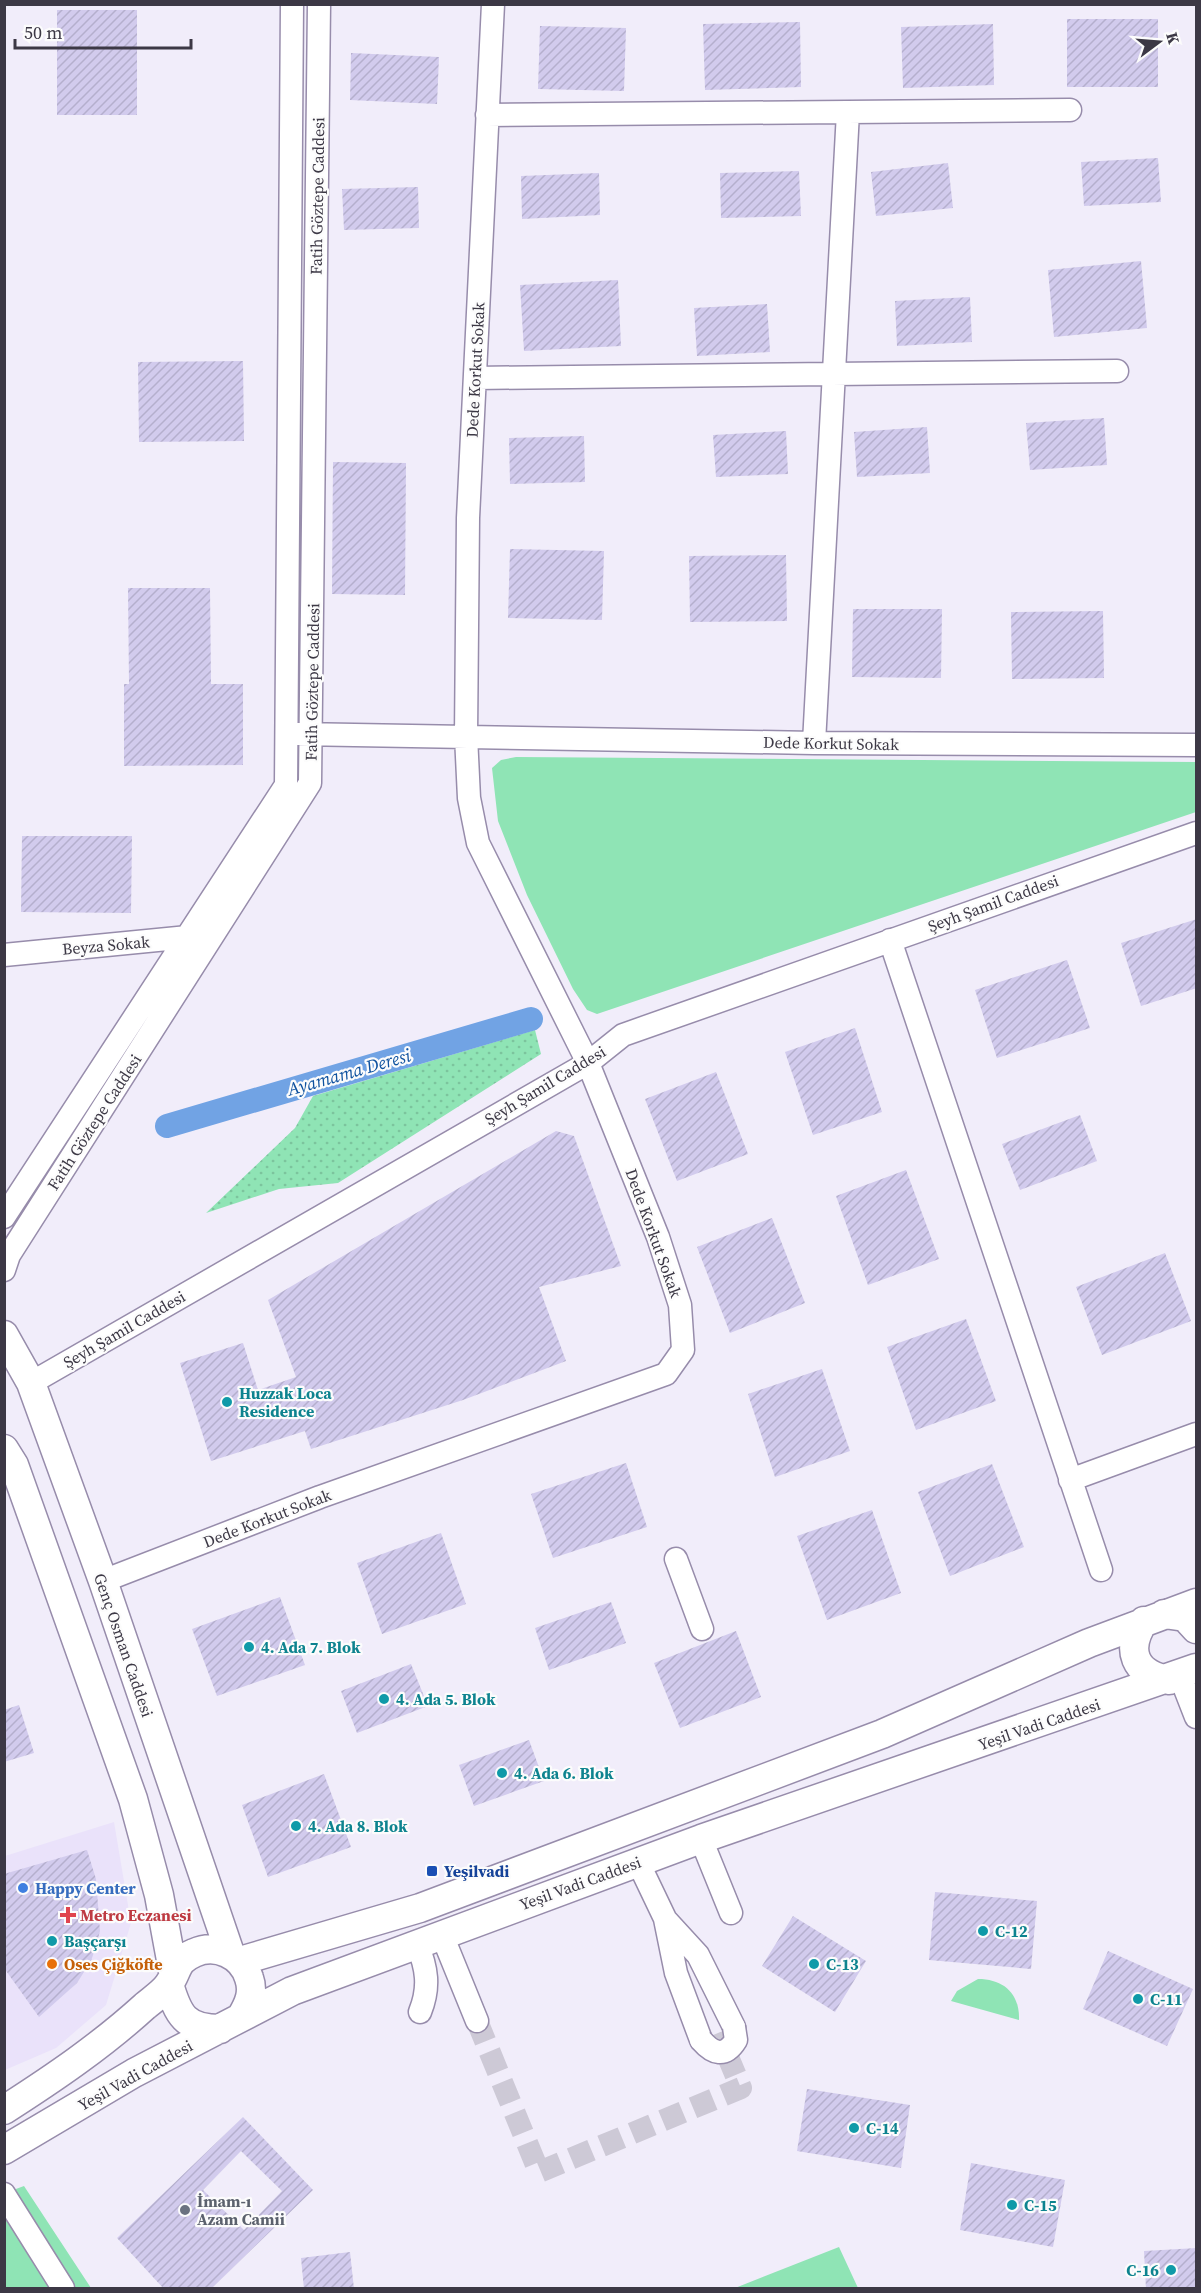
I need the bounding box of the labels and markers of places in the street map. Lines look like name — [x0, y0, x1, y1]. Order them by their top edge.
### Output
place label: Huzzak Loca Residence — [239, 1382, 332, 1422]
marker: Huzzak Loca Residence — [220, 1395, 234, 1409]
place label: 4. Ada 7. Blok — [261, 1636, 361, 1658]
marker: 4. Ada 7. Blok — [242, 1640, 256, 1654]
place label: 4. Ada 5. Blok — [396, 1688, 496, 1710]
marker: 4. Ada 5. Blok — [377, 1692, 391, 1706]
place label: 4. Ada 6. Blok — [514, 1762, 614, 1784]
marker: 4. Ada 6. Blok — [495, 1766, 509, 1780]
place label: 4. Ada 8. Blok — [308, 1815, 408, 1837]
marker: 4. Ada 8. Blok — [289, 1819, 303, 1833]
place label: Yeşilvadi — [444, 1860, 509, 1882]
marker: Yeşilvadi — [425, 1864, 439, 1878]
place label: Happy Center — [35, 1877, 136, 1899]
marker: Happy Center — [16, 1881, 30, 1895]
place label: Metro Eczanesi — [80, 1904, 192, 1926]
marker: Metro Eczanesi — [61, 1908, 75, 1922]
place label: C-12 — [995, 1920, 1028, 1942]
marker: C-12 — [976, 1924, 990, 1938]
place label: Başçarşı — [64, 1930, 126, 1952]
marker: Başçarşı — [45, 1934, 59, 1948]
place label: Oses Çiğköfte — [64, 1953, 163, 1975]
place label: C-13 — [826, 1953, 859, 1975]
marker: Oses Çiğköfte — [45, 1957, 59, 1971]
marker: C-13 — [807, 1957, 821, 1971]
place label: C-11 — [1150, 1988, 1183, 2010]
marker: C-11 — [1131, 1992, 1145, 2006]
place label: C-14 — [866, 2117, 899, 2139]
marker: C-14 — [847, 2121, 861, 2135]
place label: İmam-ı Azam Camii — [197, 2190, 285, 2230]
place label: C-15 — [1024, 2194, 1057, 2216]
marker: C-15 — [1005, 2198, 1019, 2212]
marker: İmam-ı Azam Camii — [178, 2203, 192, 2217]
place label: C-16 — [1126, 2259, 1159, 2281]
marker: C-16 — [1164, 2263, 1178, 2277]

